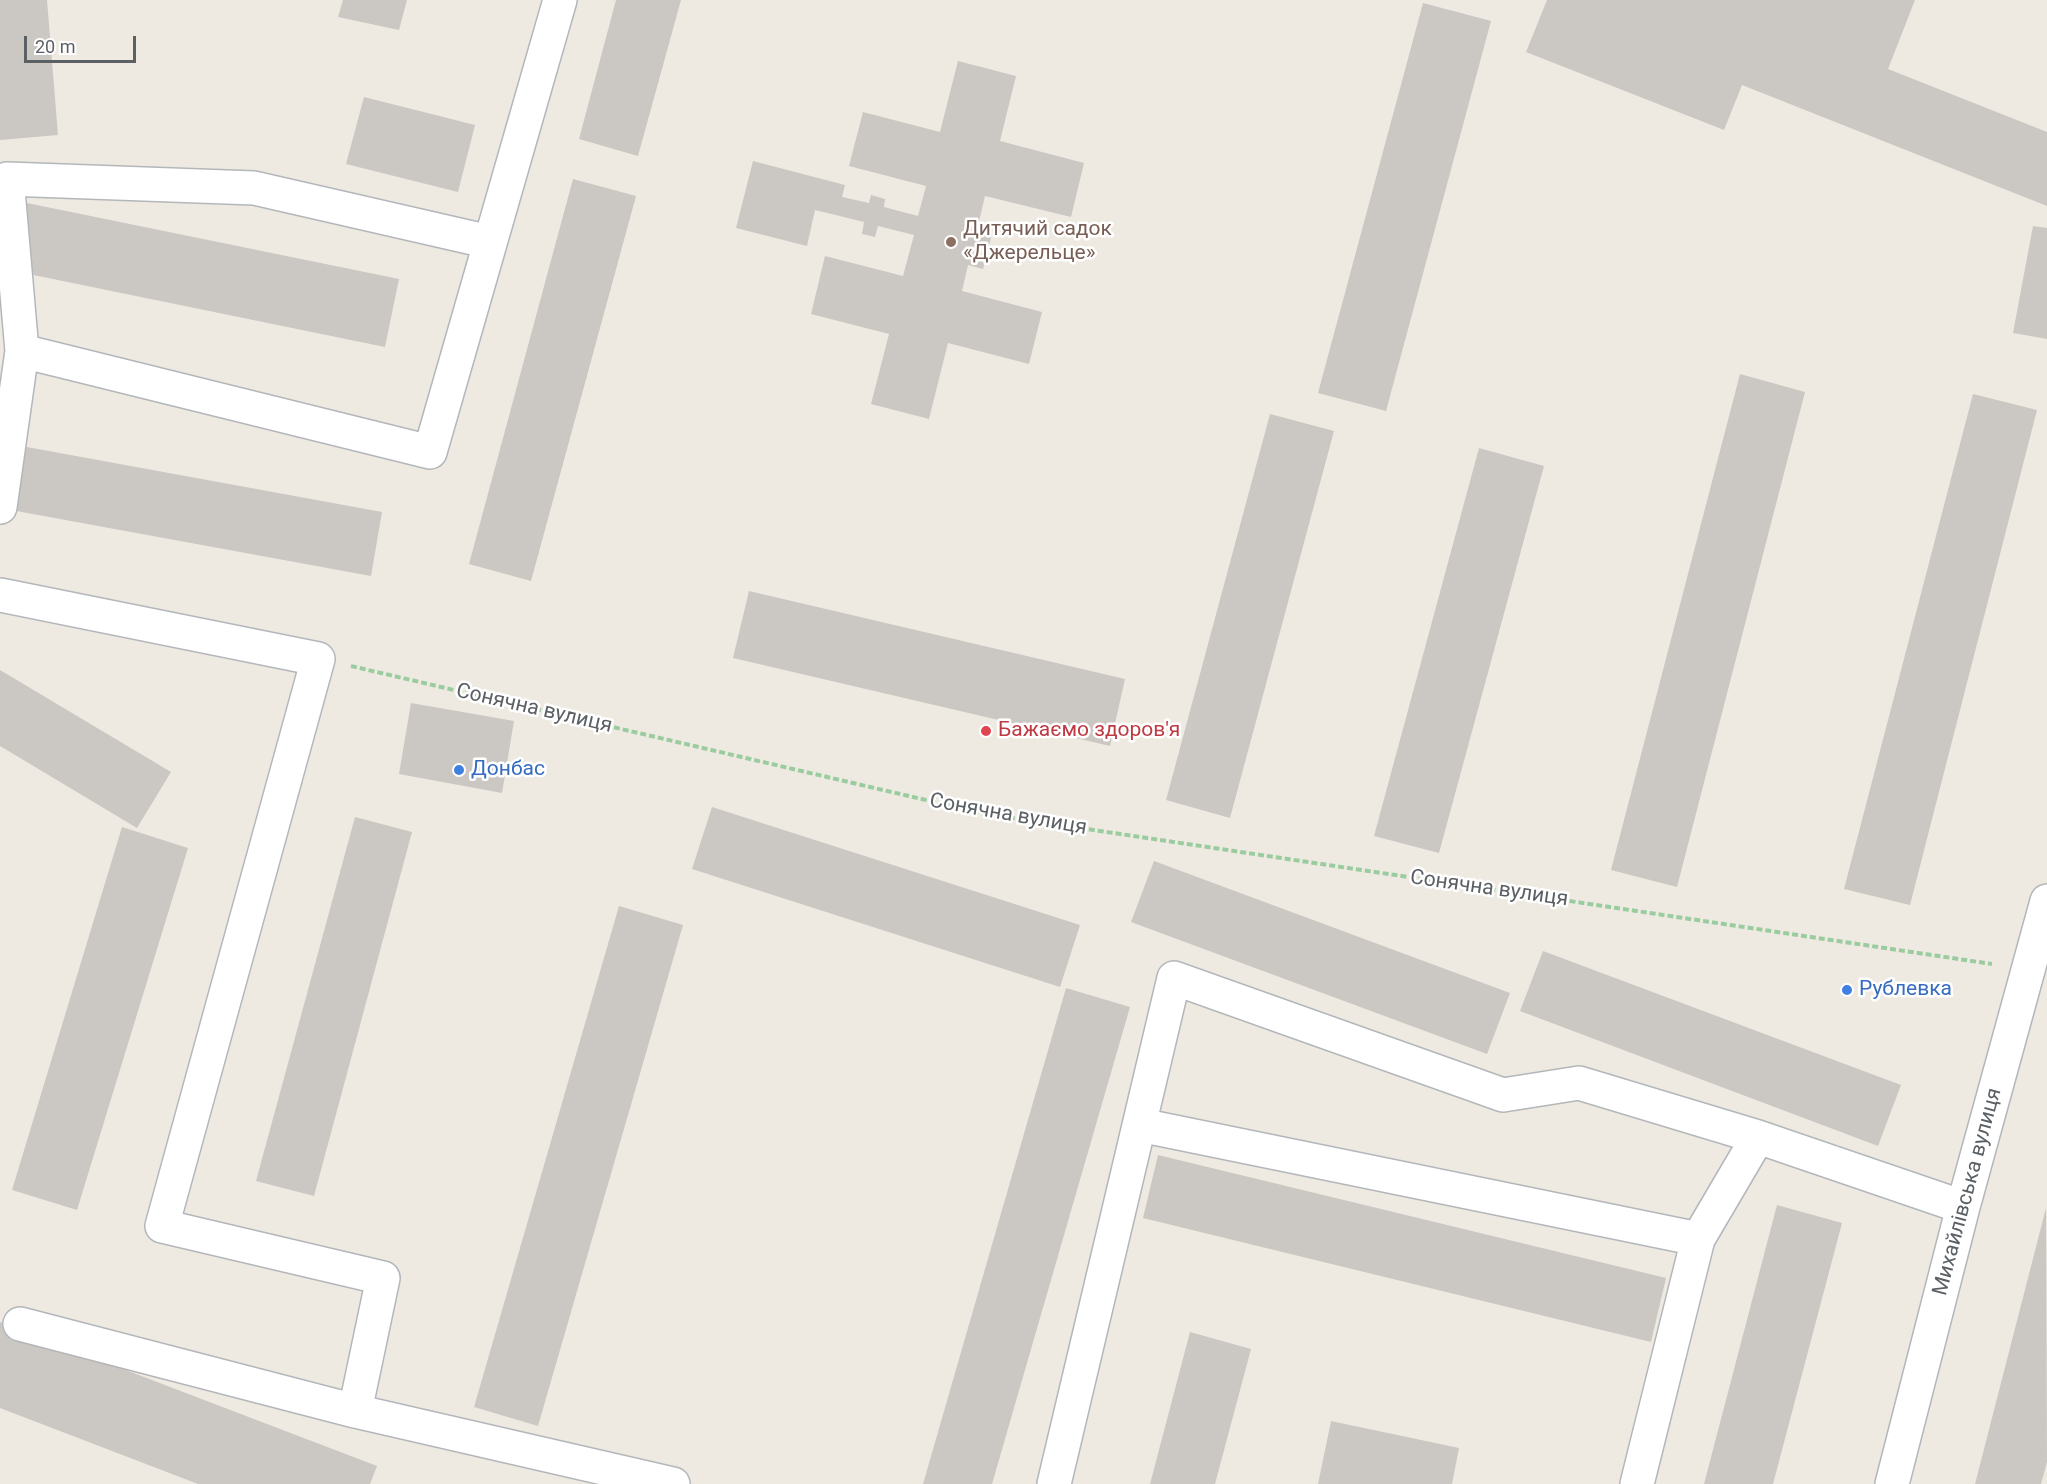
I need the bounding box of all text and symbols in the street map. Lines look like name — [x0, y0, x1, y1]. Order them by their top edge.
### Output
scale bar — [27, 24, 140, 62]
text: 20 m — [35, 36, 75, 57]
place label: Дитячий садок «Джерельце» — [963, 217, 1112, 267]
marker: Дитячий садок «Джерельце» — [944, 235, 958, 249]
street label: Сонячна вулиця — [454, 679, 614, 739]
place label: Бажаємо здоров'я — [998, 718, 1180, 744]
marker: Бажаємо здоров'я — [979, 724, 993, 738]
place label: Донбас — [471, 757, 545, 783]
marker: Донбас — [452, 763, 466, 777]
street label: Сонячна вулиця — [927, 789, 1089, 841]
street label: Сонячна вулиця — [1408, 865, 1570, 913]
place label: Рублевка — [1859, 977, 1952, 1003]
marker: Рублевка — [1840, 983, 1854, 997]
street label: Михайлівська вулиця — [1928, 1085, 2008, 1299]

